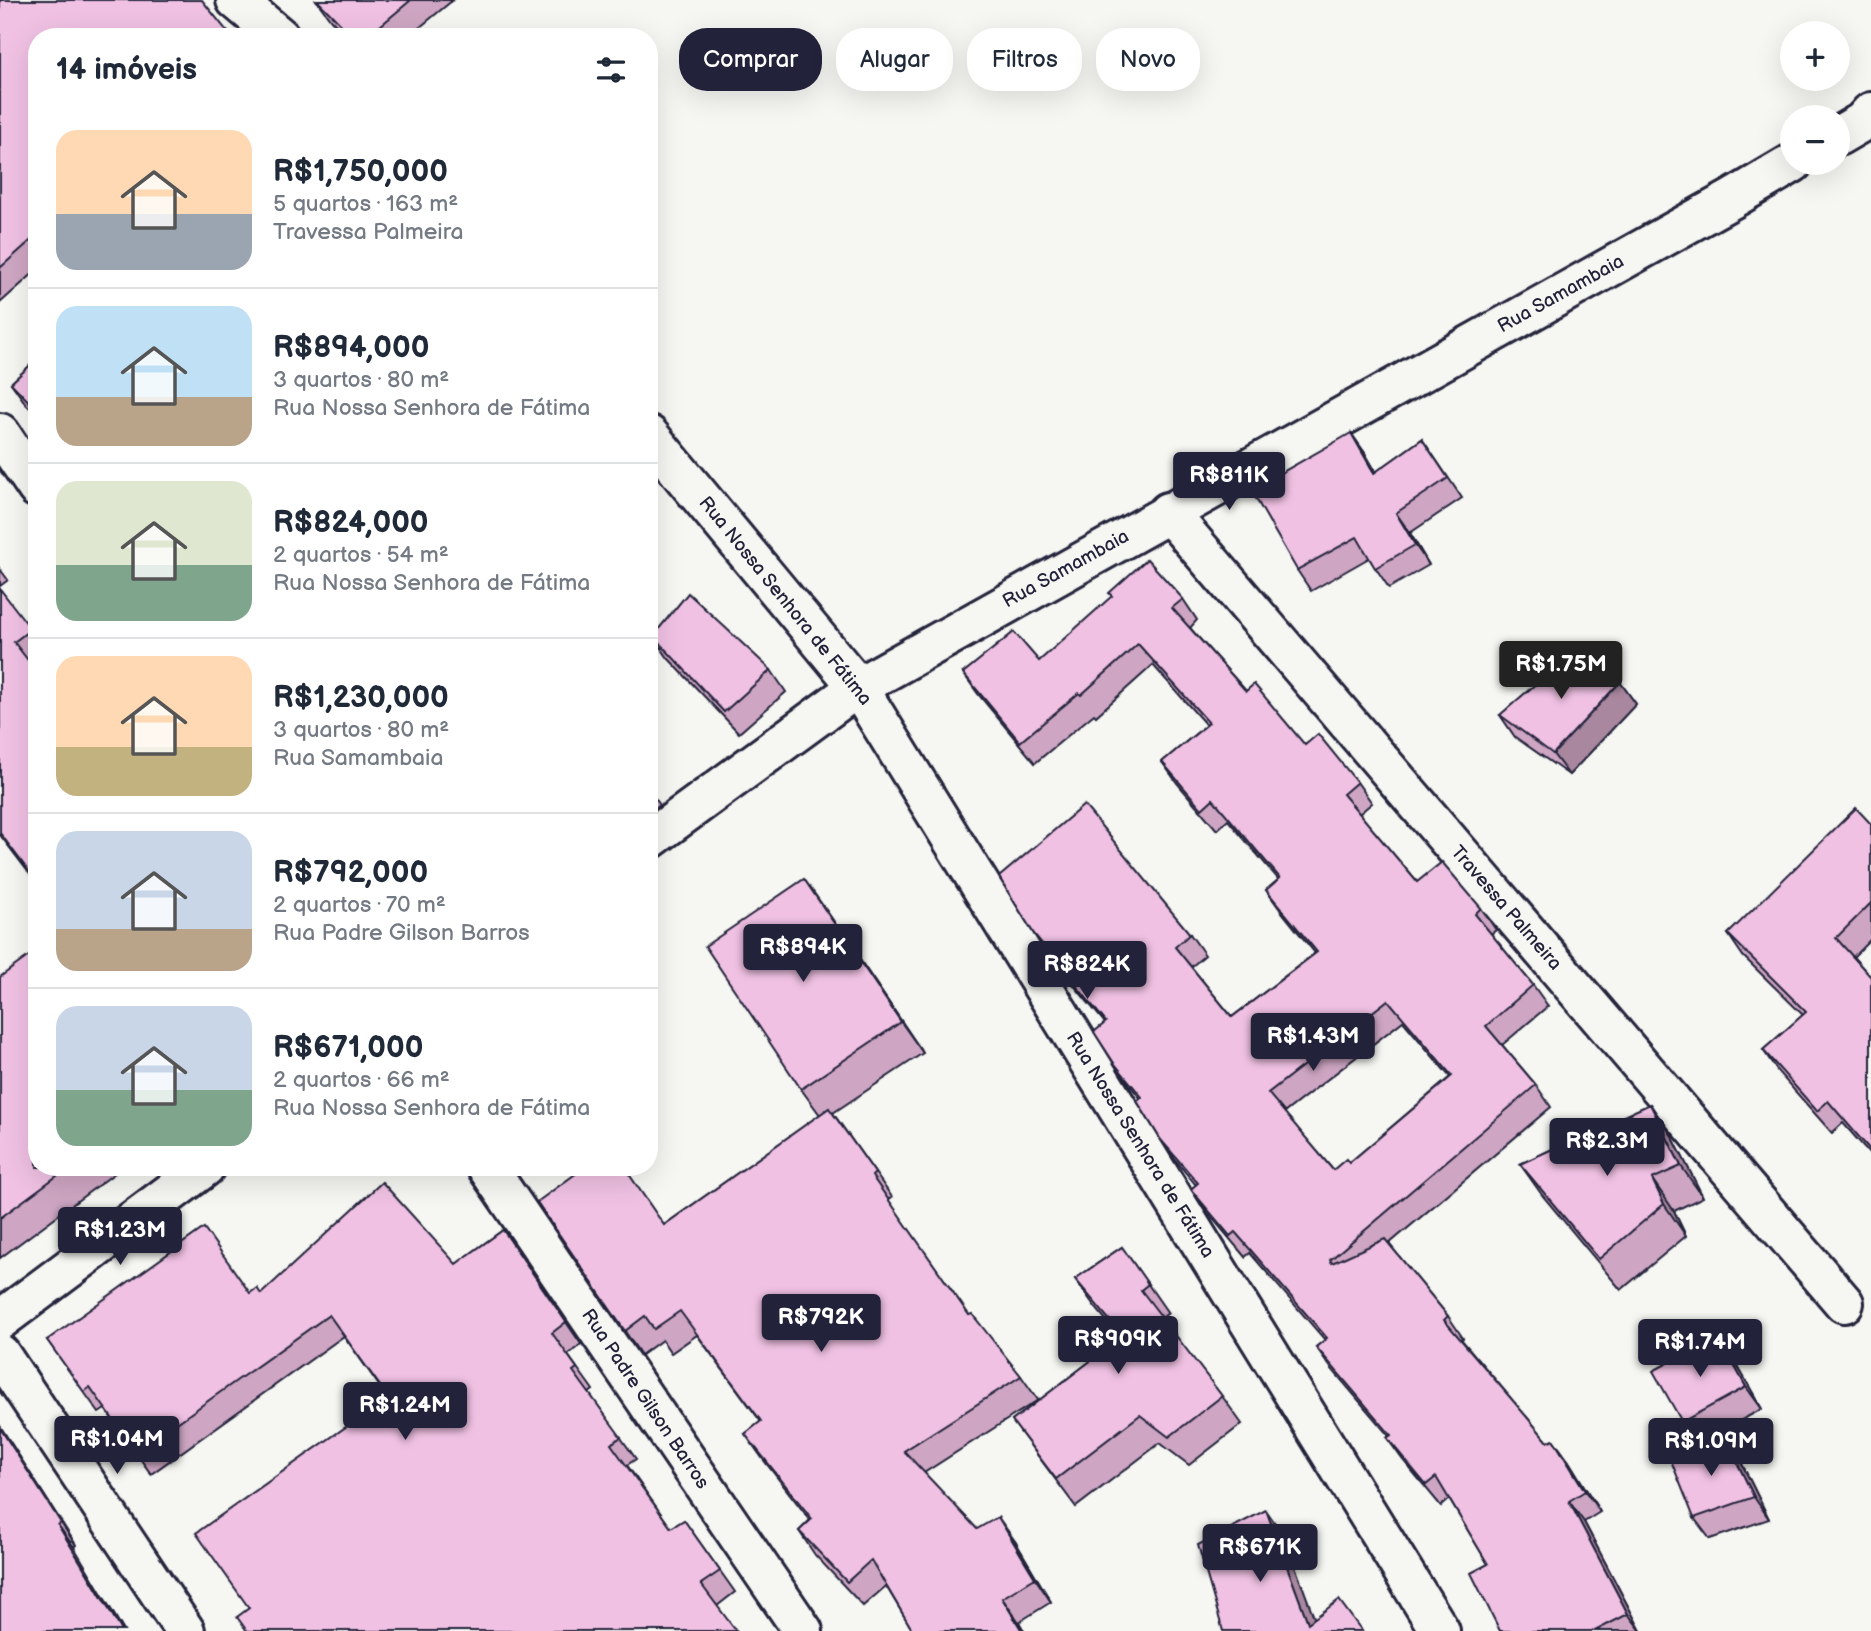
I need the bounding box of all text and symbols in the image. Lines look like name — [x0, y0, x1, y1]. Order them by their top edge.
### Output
map controls — [1780, 21, 1850, 175]
button: + — [1780, 21, 1850, 91]
chip: Comprar — [679, 28, 822, 91]
chip: Alugar — [836, 28, 953, 91]
chip: Filtros — [967, 28, 1082, 91]
chip: Novo — [1096, 28, 1200, 91]
icon: filters — [592, 51, 630, 89]
text: 14 imóveis — [56, 52, 197, 88]
button: − — [1780, 105, 1850, 175]
text: R$1,750,000 — [273, 154, 448, 190]
icon: home — [112, 158, 196, 242]
text: 5 quartos · 163 m² — [273, 190, 458, 218]
text: Travessa Palmeira — [273, 218, 464, 246]
street label: Rua Samambaia — [1494, 250, 1628, 338]
text: R$894,000 — [273, 330, 429, 366]
icon: home — [112, 334, 196, 418]
text: 3 quartos · 80 m² — [273, 366, 449, 394]
text: Rua Nossa Senhora de Fátima — [273, 394, 590, 422]
pin: R$811K — [1172, 452, 1286, 512]
text: R$811K — [1189, 461, 1269, 489]
street label: Rua Nossa Senhora de Fátima — [694, 492, 876, 710]
text: R$824,000 — [273, 505, 429, 541]
icon: home — [112, 509, 196, 593]
street label: Rua Samambaia — [999, 525, 1133, 613]
text: 2 quartos · 54 m² — [273, 541, 449, 569]
text: Rua Nossa Senhora de Fátima — [273, 569, 590, 597]
pin: R$1.75M — [1496, 642, 1626, 701]
text: R$1.75M — [1515, 650, 1607, 678]
text: R$1,230,000 — [273, 680, 449, 716]
icon: home — [112, 684, 196, 768]
text: 3 quartos · 80 m² — [273, 716, 449, 744]
text: Rua Samambaia — [273, 744, 444, 772]
street label: Travessa Palmeira — [1446, 841, 1566, 975]
text: R$792,000 — [273, 855, 428, 891]
icon: home — [112, 859, 196, 943]
text: 2 quartos · 70 m² — [273, 891, 446, 919]
text: Rua Padre Gilson Barros — [273, 919, 530, 947]
pin: R$894K — [746, 925, 860, 984]
text: R$894K — [759, 933, 847, 961]
pin: R$824K — [1030, 942, 1144, 1001]
text: R$824K — [1044, 950, 1130, 978]
pin: R$1.43M — [1248, 1014, 1378, 1073]
text: R$1.43M — [1267, 1022, 1359, 1050]
street label: Rua Nossa Senhora de Fátima — [1061, 1028, 1219, 1262]
text: R$671,000 — [273, 1030, 423, 1066]
icon: home — [112, 1034, 196, 1118]
text: 2 quartos · 66 m² — [273, 1066, 450, 1094]
text: Rua Nossa Senhora de Fátima — [273, 1094, 590, 1122]
pin: R$2.3M — [1550, 1118, 1664, 1178]
text: R$2.3M — [1565, 1127, 1649, 1155]
pin: R$1.23M — [55, 1208, 185, 1267]
text: R$1.23M — [74, 1216, 166, 1244]
pin: R$792K — [764, 1294, 878, 1354]
text: R$792K — [778, 1303, 864, 1331]
street label: Rua Padre Gilson Barros — [576, 1305, 714, 1493]
pin: R$909K — [1061, 1316, 1175, 1376]
pin: R$1.74M — [1635, 1320, 1765, 1379]
text: R$909K — [1074, 1325, 1162, 1353]
text: R$1.74M — [1654, 1328, 1746, 1356]
pin: R$1.24M — [340, 1382, 470, 1442]
text: R$1.24M — [359, 1391, 451, 1419]
pin: R$1.04M — [52, 1416, 182, 1476]
pin: R$1.09M — [1646, 1418, 1776, 1478]
text: R$1.04M — [70, 1425, 164, 1453]
text: R$1.09M — [1664, 1427, 1758, 1455]
pin: R$671K — [1203, 1524, 1317, 1584]
text: R$671K — [1219, 1533, 1301, 1561]

